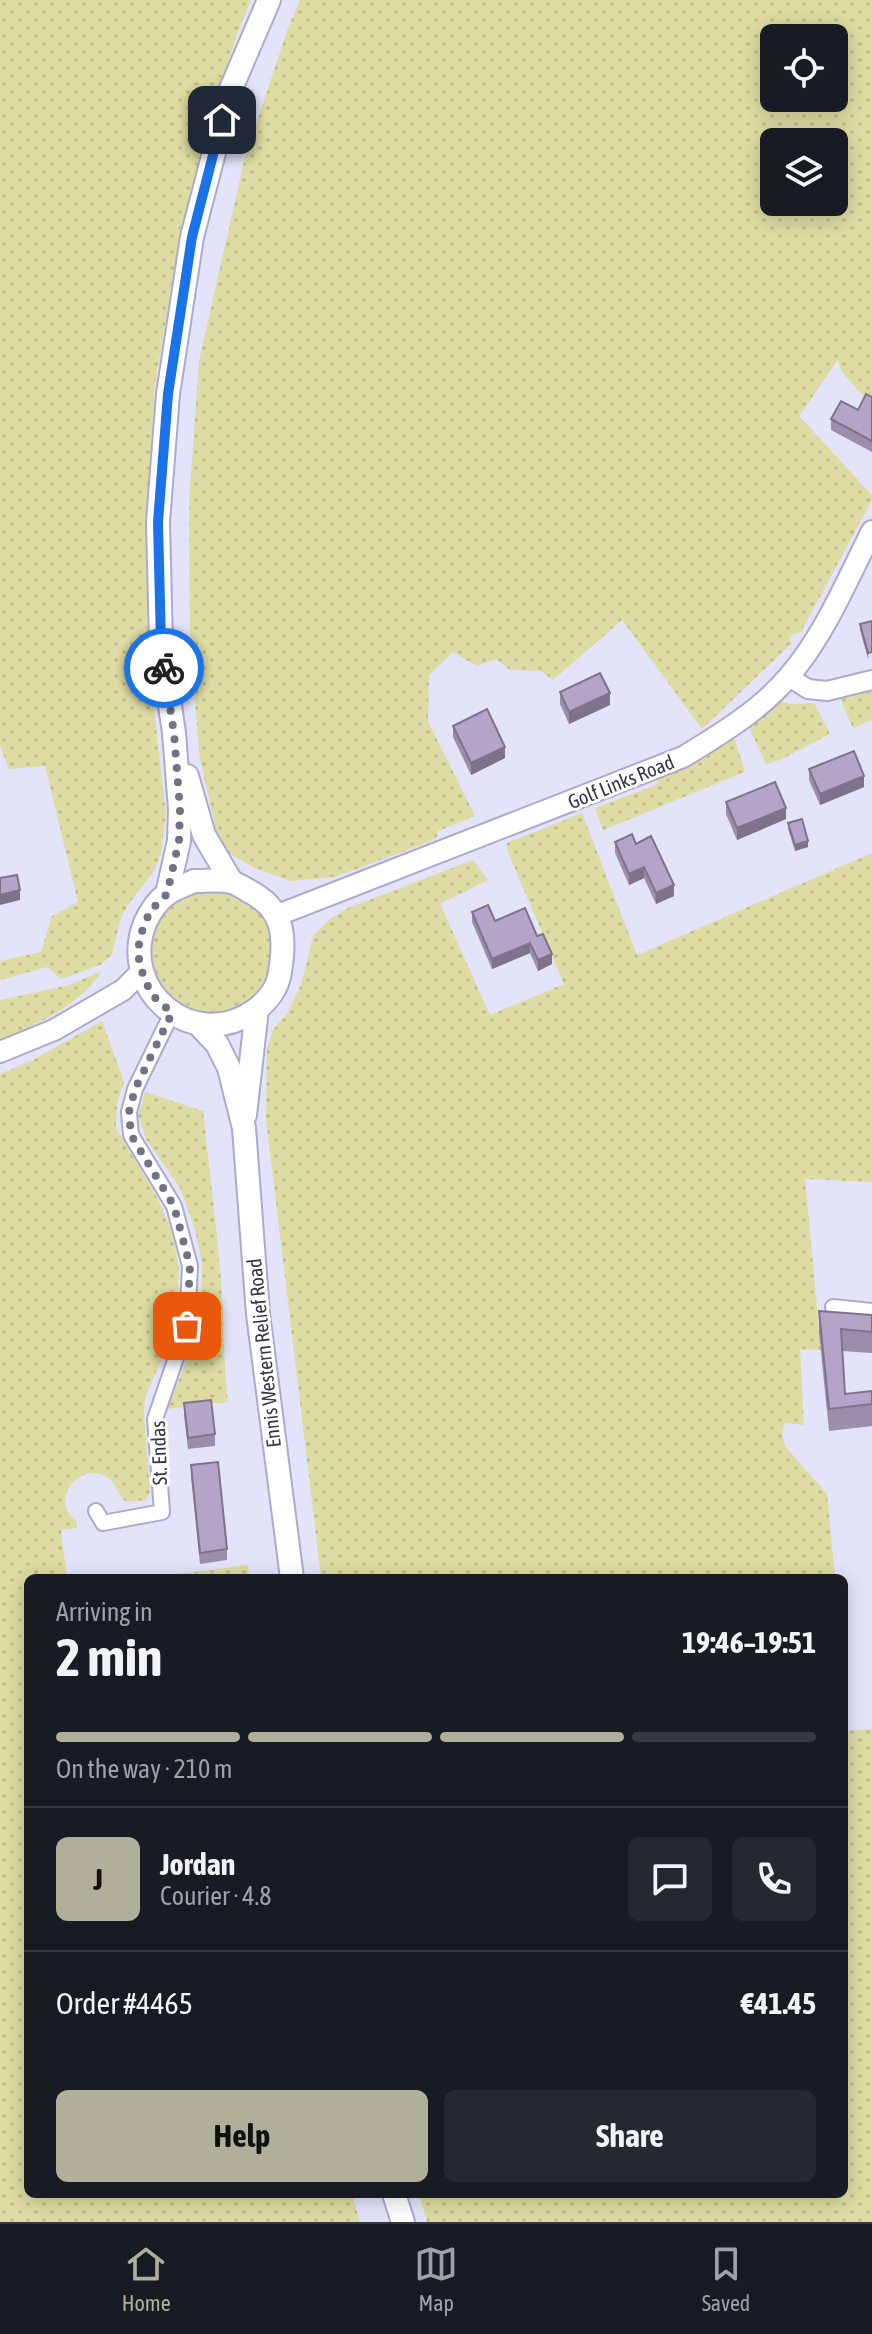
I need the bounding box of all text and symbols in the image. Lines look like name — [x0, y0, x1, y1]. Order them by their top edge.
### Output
map controls — [760, 24, 848, 216]
button: locate — [760, 24, 848, 112]
pin — [188, 86, 256, 154]
icon: home — [200, 98, 244, 142]
button: layers — [760, 128, 848, 216]
courier — [124, 628, 204, 708]
icon: bike — [142, 646, 186, 690]
street label: Golf Links Road — [564, 750, 677, 813]
street label: Ennis Western Relief Road — [242, 1257, 285, 1449]
pin — [153, 1292, 221, 1360]
icon: bag — [165, 1304, 209, 1348]
street label: St. Endas — [146, 1420, 171, 1486]
text: Arriving in — [56, 1597, 153, 1627]
text: 19:46–19:51 — [682, 1625, 816, 1659]
text: 2 min — [56, 1627, 162, 1687]
text: On the way · 210 m — [56, 1754, 233, 1784]
button: chat — [628, 1837, 712, 1921]
button: phone — [732, 1837, 816, 1921]
text: Jordan — [160, 1847, 235, 1881]
text: J — [93, 1862, 103, 1896]
text: Courier · 4.8 — [160, 1881, 271, 1911]
text: Order #4465 — [56, 1986, 193, 2020]
text: €41.45 — [741, 1986, 816, 2020]
button: Help — [56, 2090, 428, 2182]
button: Share — [444, 2090, 816, 2182]
tab: Home — [122, 2242, 171, 2316]
tab: Map — [414, 2242, 458, 2316]
tab: Saved — [702, 2242, 750, 2316]

